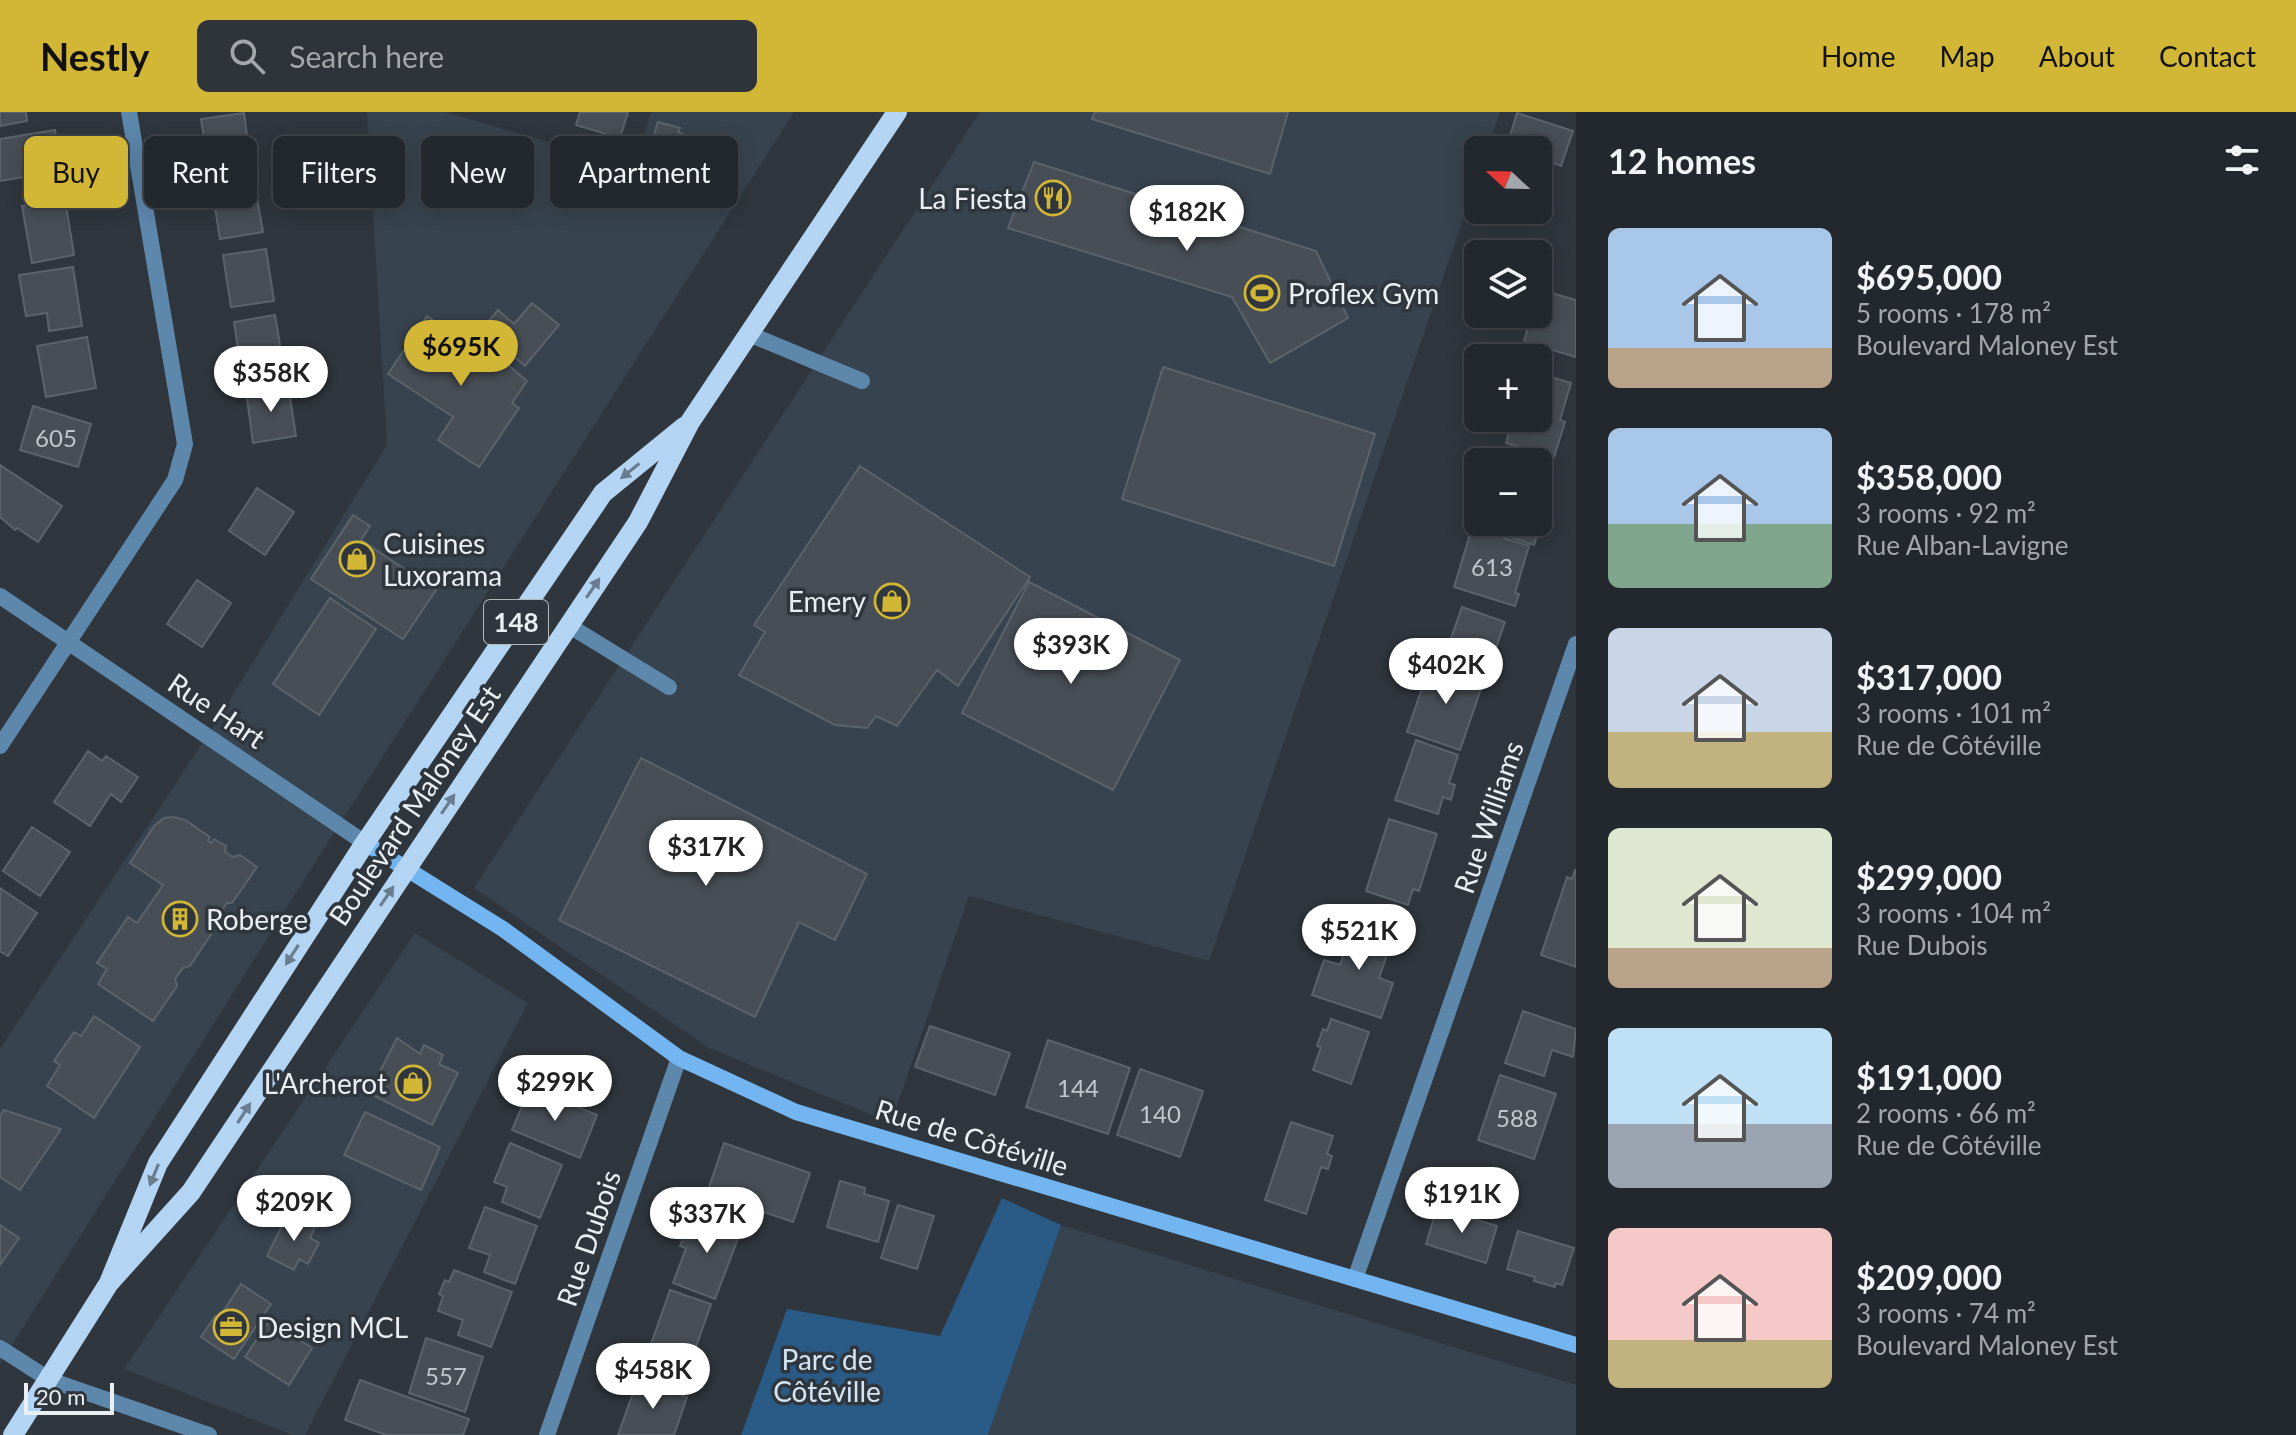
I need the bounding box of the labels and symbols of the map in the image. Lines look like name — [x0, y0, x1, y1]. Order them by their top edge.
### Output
north arrow — [1464, 136, 1552, 224]
restaurant icon: La Fiesta — [1034, 179, 1072, 217]
place label: La Fiesta — [918, 181, 1027, 215]
pin: $182K — [1131, 185, 1243, 253]
sports icon: Proflex Gym — [1243, 274, 1281, 312]
place label: Proflex Gym — [1288, 276, 1439, 310]
pin: $695K — [405, 320, 517, 388]
pin: $358K — [215, 346, 327, 414]
house number: 605 — [35, 423, 77, 452]
one-way arrow — [620, 462, 640, 479]
place label: Cuisines Luxorama — [383, 526, 502, 592]
shop icon: Cuisines Luxorama — [338, 540, 376, 578]
house number: 613 — [1471, 552, 1513, 581]
one-way arrow — [585, 578, 600, 599]
shop icon: Emery — [873, 582, 911, 620]
place label: Emery — [788, 584, 867, 618]
road number: 148 — [484, 600, 548, 644]
pin: $393K — [1015, 618, 1127, 686]
pin: $402K — [1390, 638, 1502, 706]
street label: Rue Hart — [162, 665, 272, 755]
street label: Boulevard Maloney Est — [321, 679, 507, 931]
street label: Rue Williams — [1446, 736, 1530, 898]
one-way arrow — [440, 794, 455, 815]
pin: $317K — [650, 820, 762, 888]
one-way arrow — [379, 885, 394, 906]
building icon: Roberge — [161, 900, 199, 938]
place label: Roberge — [206, 902, 308, 936]
pin: $521K — [1303, 904, 1415, 972]
one-way arrow — [285, 945, 300, 966]
pin: $299K — [499, 1055, 611, 1123]
shop icon: L'Archerot — [394, 1064, 432, 1102]
place label: L'Archerot — [264, 1066, 387, 1100]
house number: 144 — [1057, 1073, 1099, 1102]
street label: Rue de Côtéville — [871, 1092, 1073, 1182]
house number: 140 — [1139, 1099, 1181, 1128]
one-way arrow — [236, 1102, 251, 1123]
house number: 588 — [1496, 1103, 1538, 1132]
one-way arrow — [147, 1163, 160, 1187]
street label: Rue Dubois — [549, 1166, 627, 1310]
pin: $191K — [1406, 1167, 1518, 1235]
pin: $209K — [238, 1175, 350, 1243]
pin: $337K — [651, 1187, 763, 1255]
office icon: Design MCL — [212, 1308, 250, 1346]
place label: Design MCL — [257, 1310, 408, 1344]
park label: Parc de Côtéville — [773, 1342, 881, 1408]
pin: $458K — [597, 1343, 709, 1411]
house number: 557 — [425, 1361, 467, 1390]
scale bar — [24, 1379, 114, 1415]

